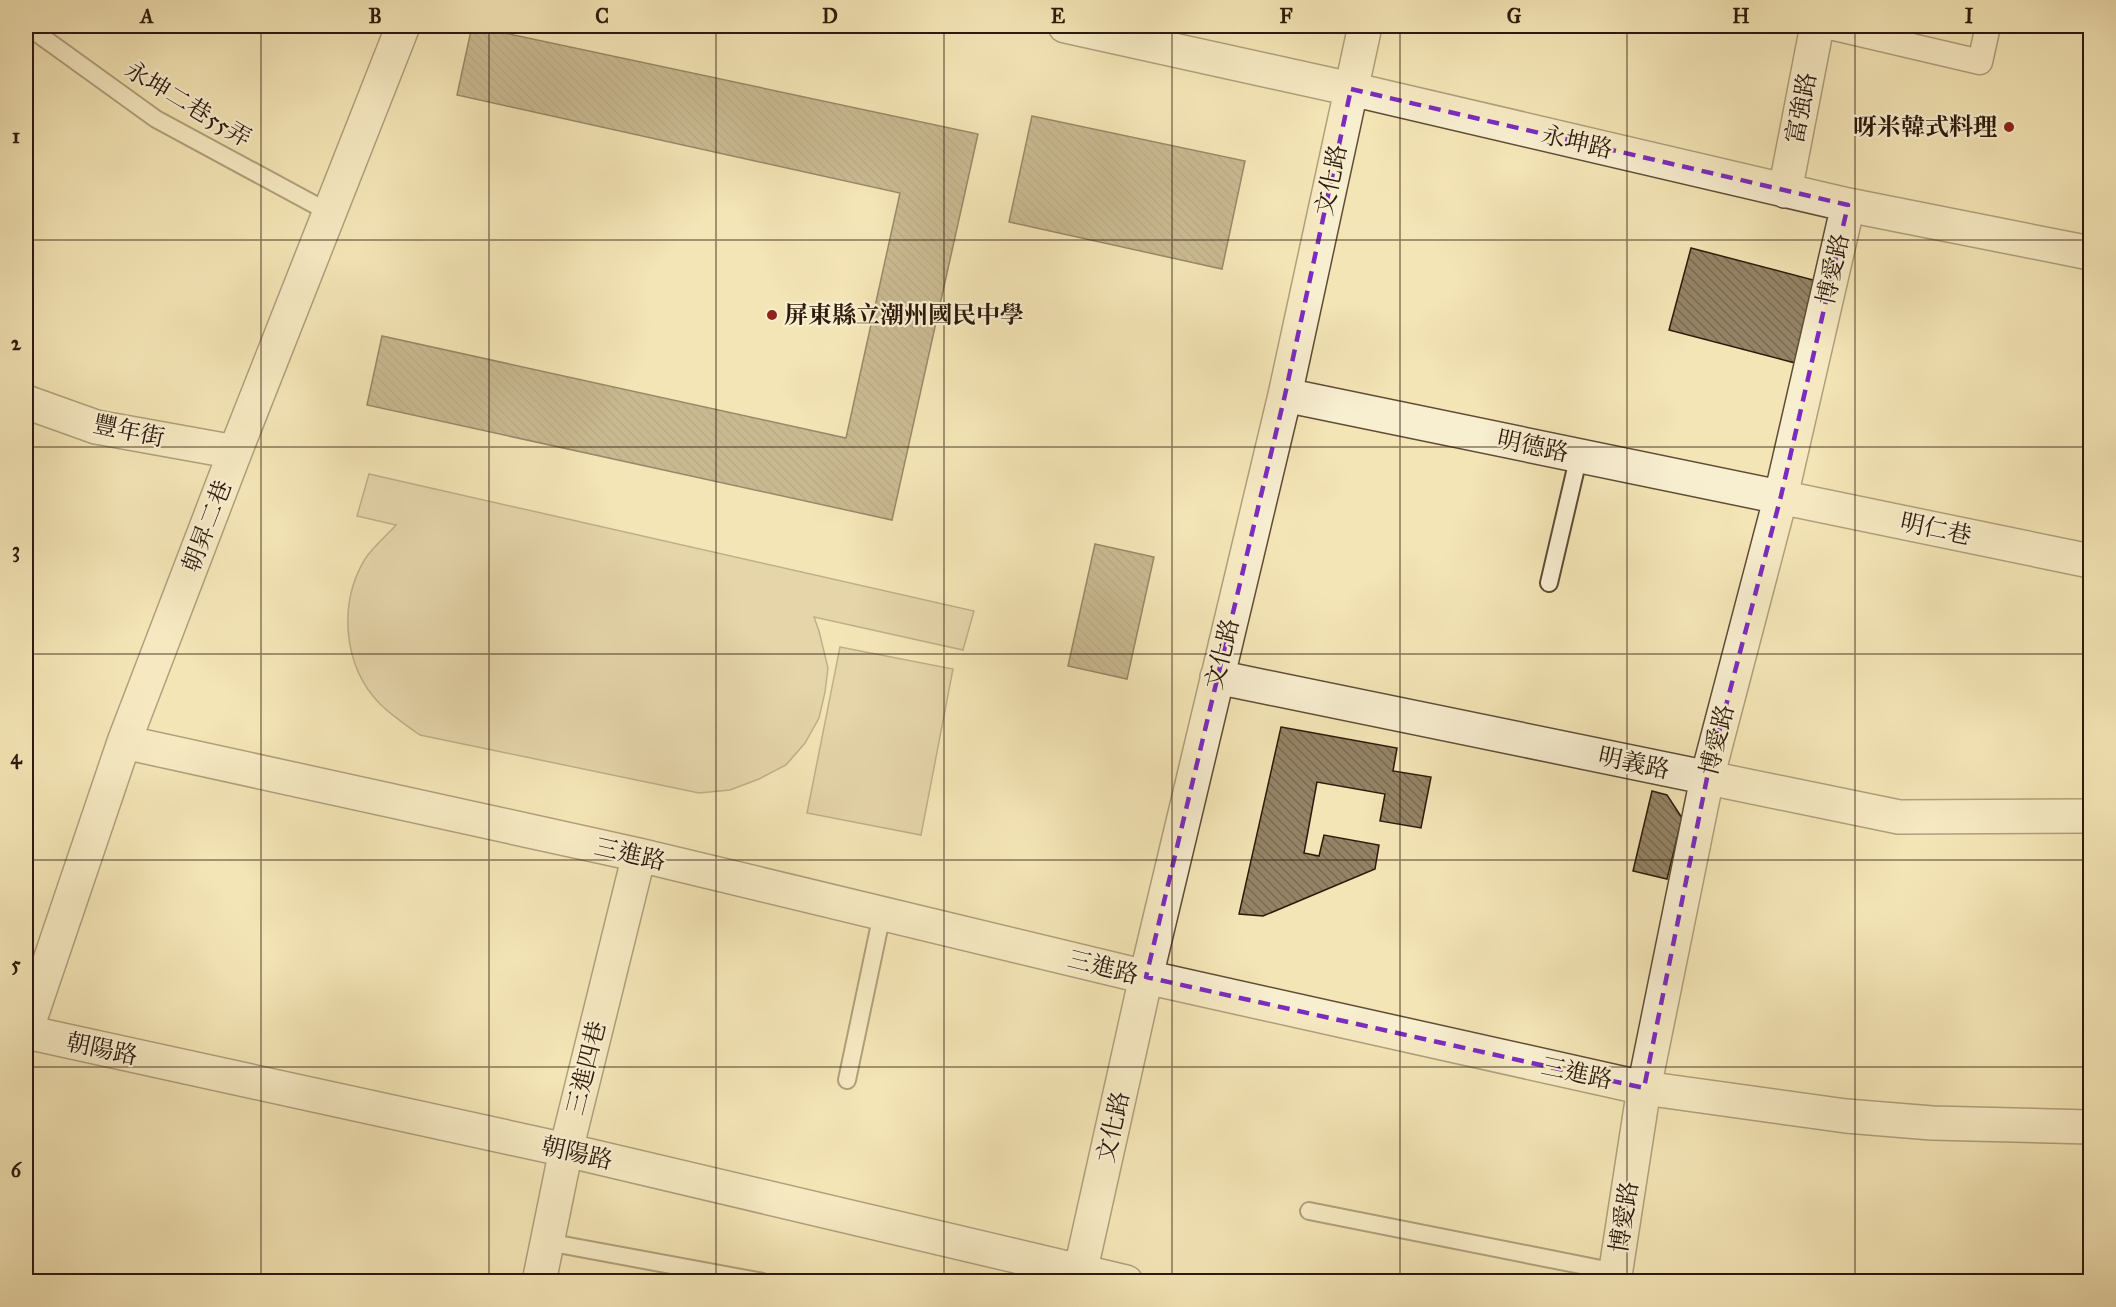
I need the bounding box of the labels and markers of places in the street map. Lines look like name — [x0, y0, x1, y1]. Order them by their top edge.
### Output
place label: 呀米韓式料理 — [1853, 112, 1997, 142]
marker: 呀米韓式料理 — [2002, 120, 2016, 134]
place label: 屏東縣立潮州國民中學 — [784, 300, 1024, 330]
marker: 屏東縣立潮州國民中學 — [765, 308, 779, 322]

